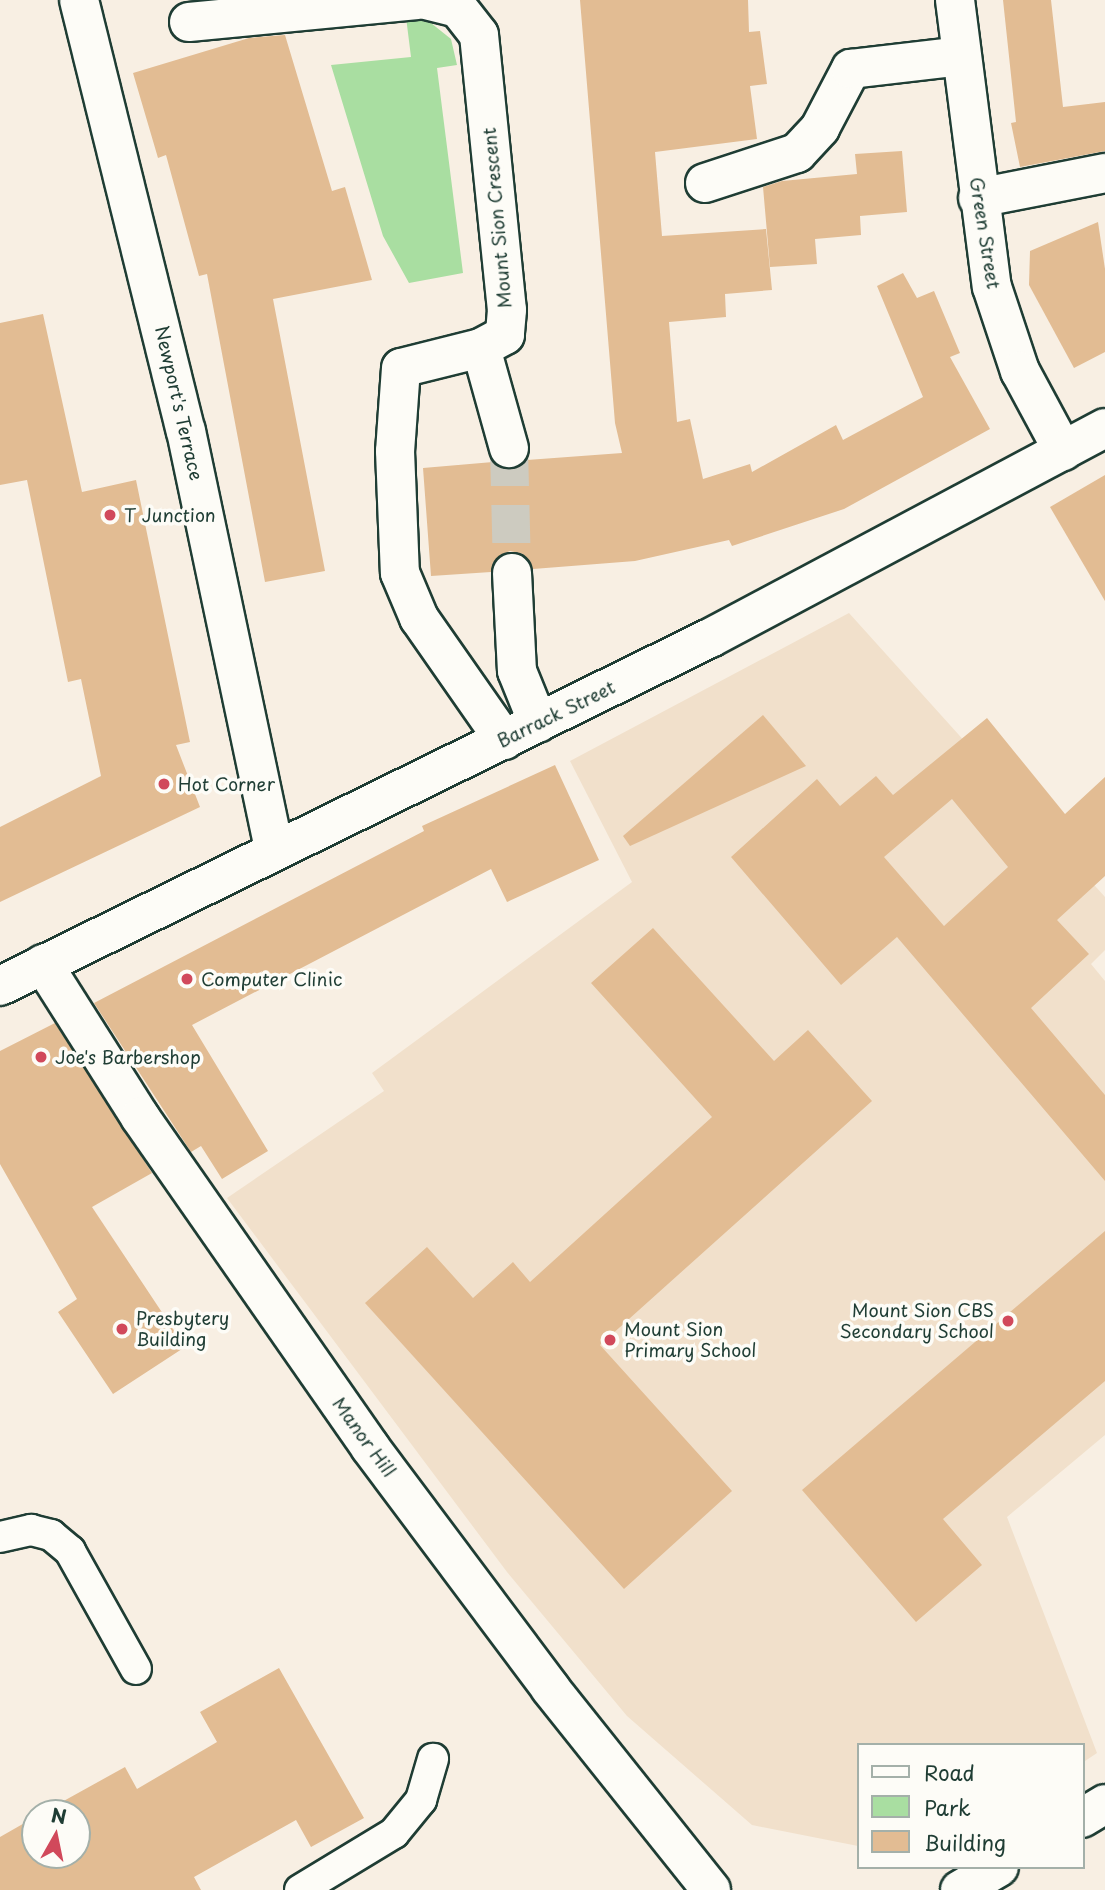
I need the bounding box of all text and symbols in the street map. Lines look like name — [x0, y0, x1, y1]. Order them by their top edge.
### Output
street label: Mount Sion Crescent — [478, 127, 516, 309]
street label: Green Street — [965, 175, 1005, 291]
street label: Newport's Terrace — [151, 323, 207, 483]
place label: T Junction — [124, 504, 216, 526]
marker: T Junction — [102, 507, 118, 523]
street label: Barrack Street — [493, 676, 619, 752]
place label: Hot Corner — [178, 773, 275, 795]
marker: Hot Corner — [156, 776, 172, 792]
place label: Computer Clinic — [201, 968, 342, 990]
marker: Computer Clinic — [179, 971, 195, 987]
place label: Joe's Barbershop — [55, 1046, 201, 1068]
marker: Joe's Barbershop — [33, 1049, 49, 1065]
place label: Mount Sion CBS Secondary School — [839, 1300, 994, 1342]
place label: Presbytery Building — [136, 1308, 229, 1350]
marker: Mount Sion CBS Secondary School — [1000, 1313, 1016, 1329]
place label: Mount Sion Primary School — [624, 1319, 757, 1362]
marker: Presbytery Building — [114, 1321, 130, 1337]
marker: Mount Sion Primary School — [602, 1332, 618, 1348]
street label: Manor Hill — [328, 1393, 400, 1481]
legend — [856, 1743, 1084, 1869]
text: Road — [924, 1756, 975, 1788]
text: Park — [924, 1791, 971, 1823]
north arrow — [21, 1799, 91, 1869]
text: N — [49, 1800, 69, 1830]
text: Building — [924, 1826, 1006, 1858]

